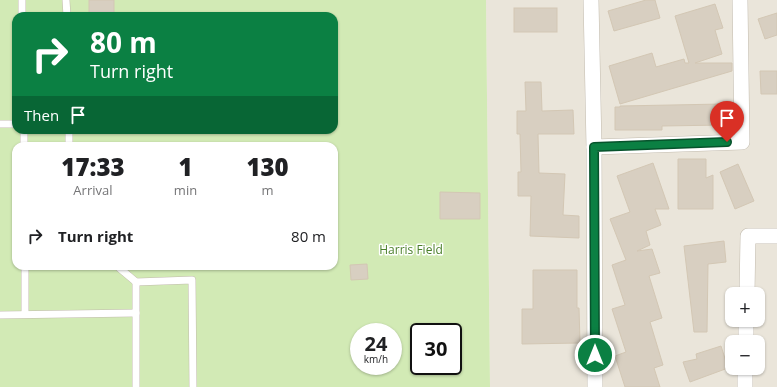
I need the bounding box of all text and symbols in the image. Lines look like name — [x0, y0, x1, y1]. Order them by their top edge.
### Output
text: 80 m — [90, 23, 157, 61]
icon: right — [24, 28, 76, 80]
text: Turn right — [90, 59, 173, 83]
pin — [710, 101, 744, 142]
icon: arrive — [67, 104, 89, 126]
text: Then — [24, 105, 59, 125]
icon: arrive — [716, 107, 738, 129]
text: 17:33 — [61, 150, 125, 183]
text: 1 — [178, 150, 193, 183]
text: 130 — [246, 150, 289, 183]
text: Arrival — [73, 181, 112, 199]
text: min — [174, 181, 197, 199]
text: m — [262, 181, 274, 199]
icon: right — [24, 225, 46, 247]
text: Turn right — [58, 226, 133, 246]
text: 80 m — [291, 226, 326, 246]
park label: Harris Field — [379, 241, 443, 258]
map controls — [725, 287, 765, 375]
button: + — [725, 287, 765, 327]
speed limit sign: 30 — [410, 323, 462, 375]
text: 24 — [365, 330, 387, 357]
position arrow — [574, 334, 616, 376]
button: − — [725, 335, 765, 375]
text: km/h — [364, 352, 388, 366]

